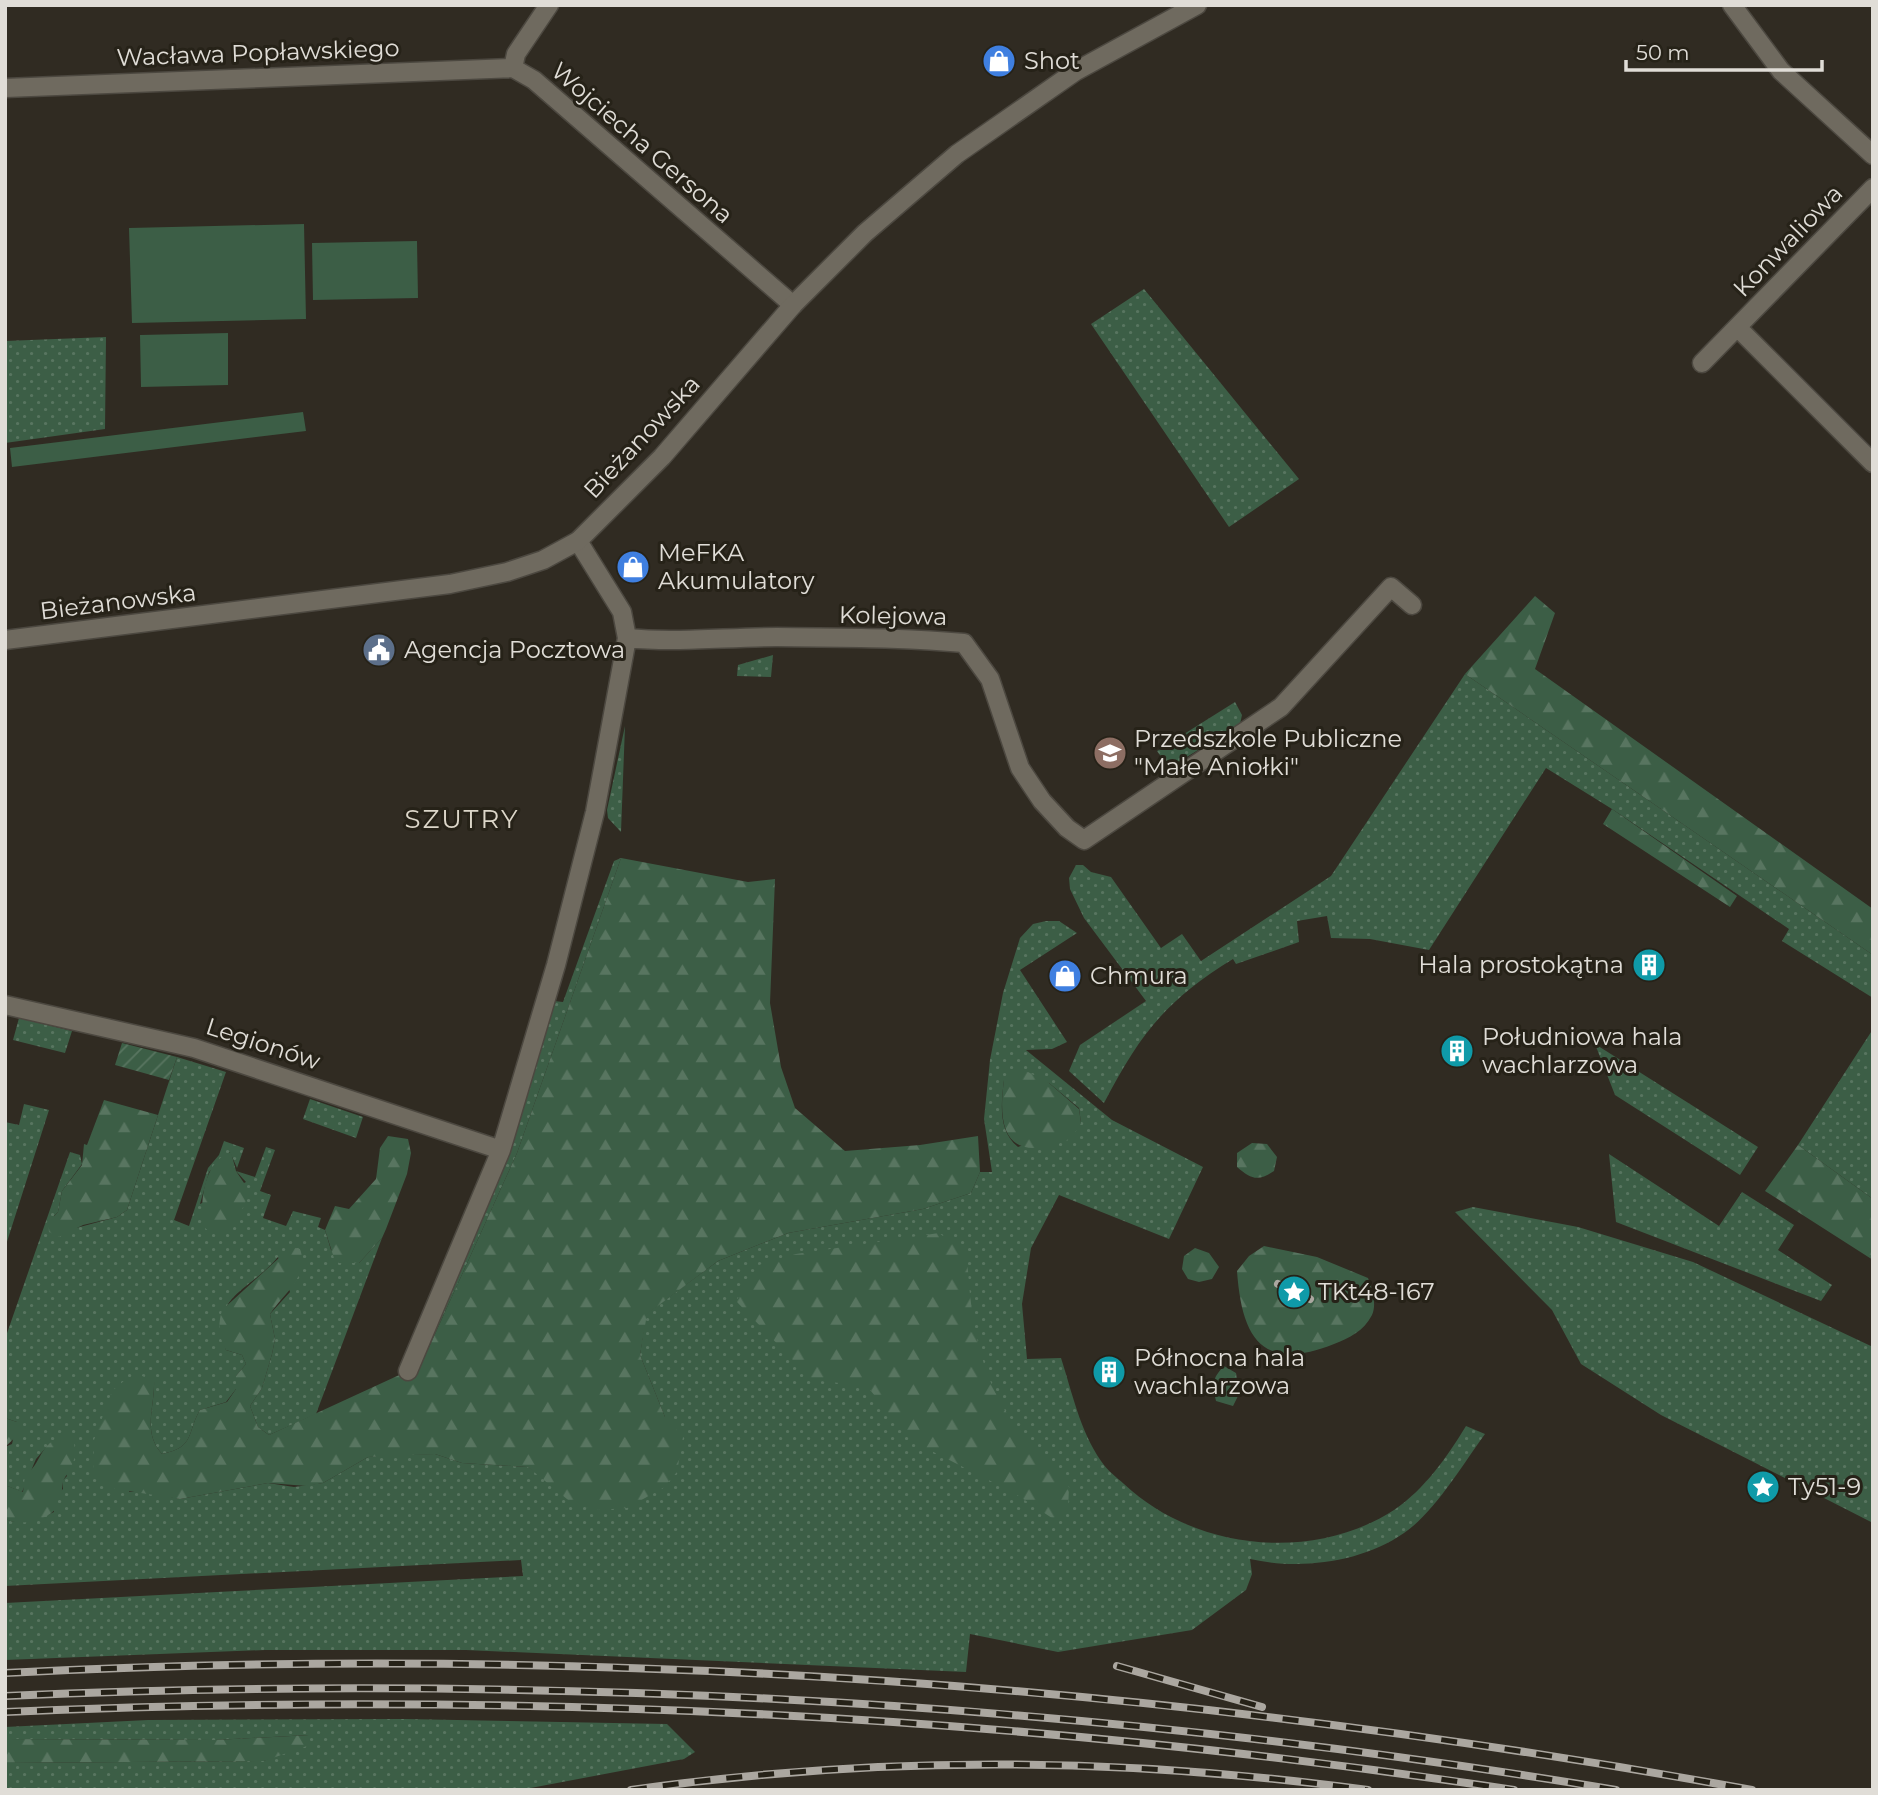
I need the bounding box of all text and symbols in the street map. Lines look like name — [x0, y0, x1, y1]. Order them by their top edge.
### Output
scale bar — [1626, 28, 1822, 72]
street label: Wacława Popławskiego — [116, 33, 400, 72]
text: 50 m — [1636, 40, 1690, 65]
shop icon: Shot — [980, 42, 1018, 80]
place label: Shot — [1024, 46, 1080, 75]
street label: Wojciecha Gersona — [546, 56, 739, 229]
street label: Konwaliowa — [1727, 179, 1848, 303]
street label: Bieżanowska — [577, 369, 706, 504]
place label: MeFKA Akumulatory — [658, 538, 814, 595]
shop icon: MeFKA Akumulatory — [614, 548, 652, 586]
street label: Bieżanowska — [38, 578, 198, 625]
street label: Kolejowa — [839, 600, 947, 631]
public building icon: Agencja Pocztowa — [360, 631, 398, 669]
place label: Agencja Pocztowa — [404, 635, 625, 664]
place label: Przedszkole Publiczne "Małe Aniołki" — [1134, 724, 1402, 781]
school or university icon: Przedszkole Publiczne "Małe Aniołki" — [1091, 734, 1129, 772]
district label: SZUTRY — [404, 803, 520, 835]
building icon: Hala prostokątna — [1630, 946, 1668, 984]
place label: Hala prostokątna — [1418, 950, 1624, 979]
shop icon: Chmura — [1046, 957, 1084, 995]
place label: Chmura — [1090, 961, 1188, 990]
street label: Legionów — [202, 1011, 324, 1076]
place label: Południowa hala wachlarzowa — [1482, 1022, 1683, 1079]
building icon: Południowa hala wachlarzowa — [1438, 1032, 1476, 1070]
place icon: TKt48-167 — [1275, 1273, 1313, 1311]
place label: TKt48-167 — [1318, 1277, 1435, 1306]
place label: Północna hala wachlarzowa — [1134, 1343, 1305, 1400]
building icon: Północna hala wachlarzowa — [1090, 1353, 1128, 1391]
place icon: Ty51-9 — [1744, 1468, 1782, 1506]
place label: Ty51-9 — [1788, 1472, 1861, 1501]

